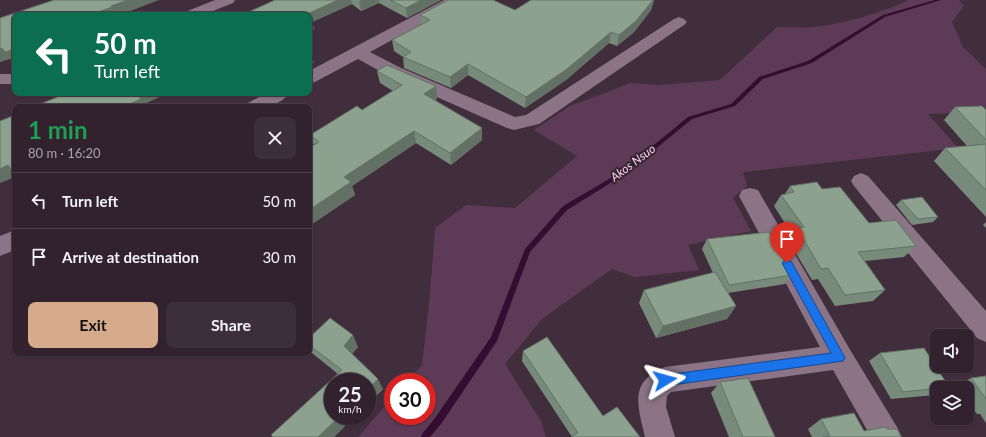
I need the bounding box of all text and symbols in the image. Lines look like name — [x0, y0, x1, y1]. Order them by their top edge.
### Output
text: 50 m — [94, 26, 157, 60]
icon: left — [28, 28, 80, 80]
text: Turn left — [94, 60, 160, 82]
text: 1 min — [28, 115, 88, 144]
button: close — [254, 117, 296, 159]
water label: Akos Nsuo — [606, 141, 658, 185]
text: 80 m · 16:20 — [28, 145, 101, 161]
icon: left — [28, 190, 50, 212]
text: Turn left — [62, 192, 118, 210]
text: 50 m — [262, 192, 296, 210]
pin — [770, 222, 804, 263]
icon: arrive — [776, 228, 798, 250]
icon: arrive — [28, 246, 50, 268]
text: Arrive at destination — [62, 248, 199, 266]
text: 30 m — [262, 248, 296, 266]
button: Exit — [28, 302, 158, 348]
button: Share — [166, 302, 296, 348]
map controls — [930, 329, 974, 425]
button: sound — [930, 329, 974, 373]
position arrow — [644, 359, 686, 401]
speed limit sign: 30 — [384, 373, 436, 425]
button: layers — [930, 381, 974, 425]
text: 25 — [338, 382, 362, 406]
text: km/h — [338, 403, 362, 415]

